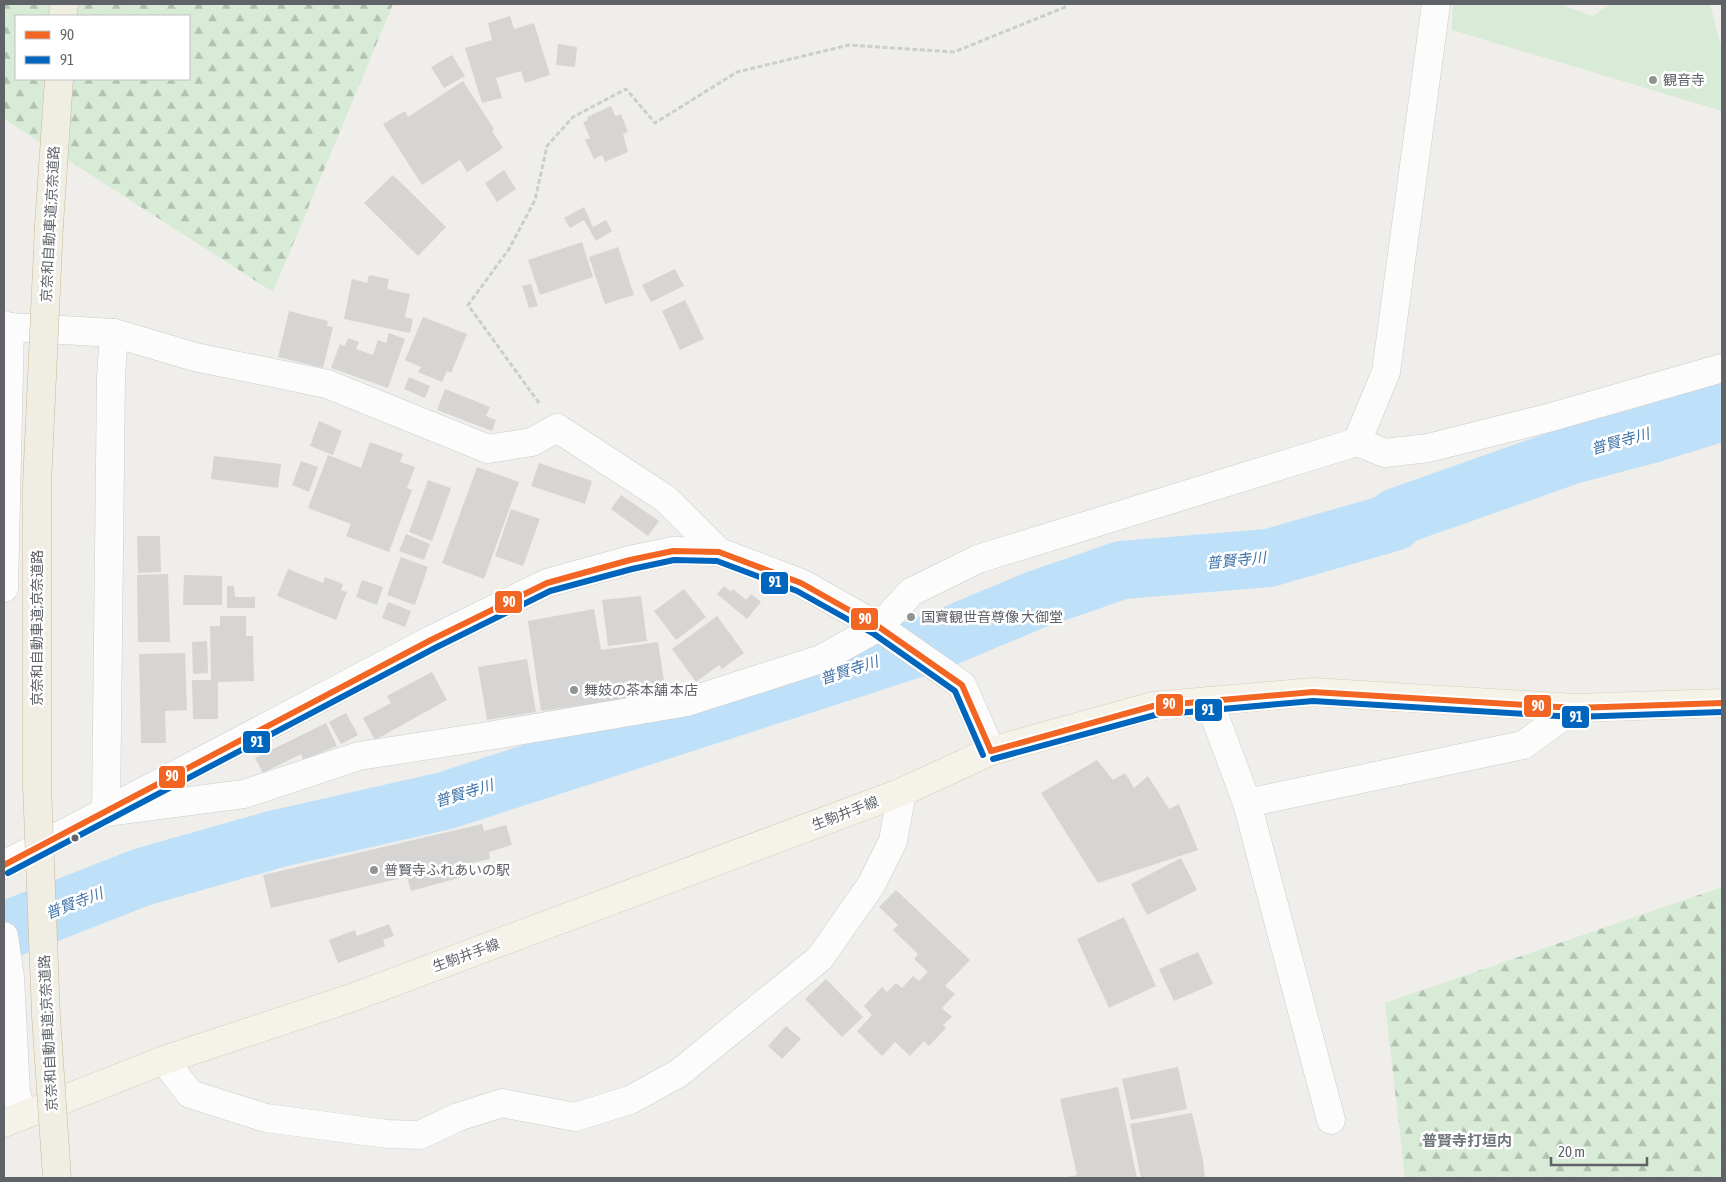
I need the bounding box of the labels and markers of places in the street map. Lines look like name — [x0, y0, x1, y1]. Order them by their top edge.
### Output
place label: 観音寺 — [1663, 72, 1705, 88]
marker: 観音寺 — [1647, 74, 1659, 86]
place label: 国寶観世音尊像 大御堂 — [921, 609, 1063, 625]
marker: 国寶観世音尊像 大御堂 — [905, 611, 917, 623]
place label: 舞妓の茶本舗 本店 — [584, 682, 698, 698]
marker: 舞妓の茶本舗 本店 — [568, 684, 580, 696]
unlabelled marker — [70, 833, 80, 843]
place label: 普賢寺ふれあいの駅 — [384, 862, 510, 878]
marker: 普賢寺ふれあいの駅 — [368, 864, 380, 876]

